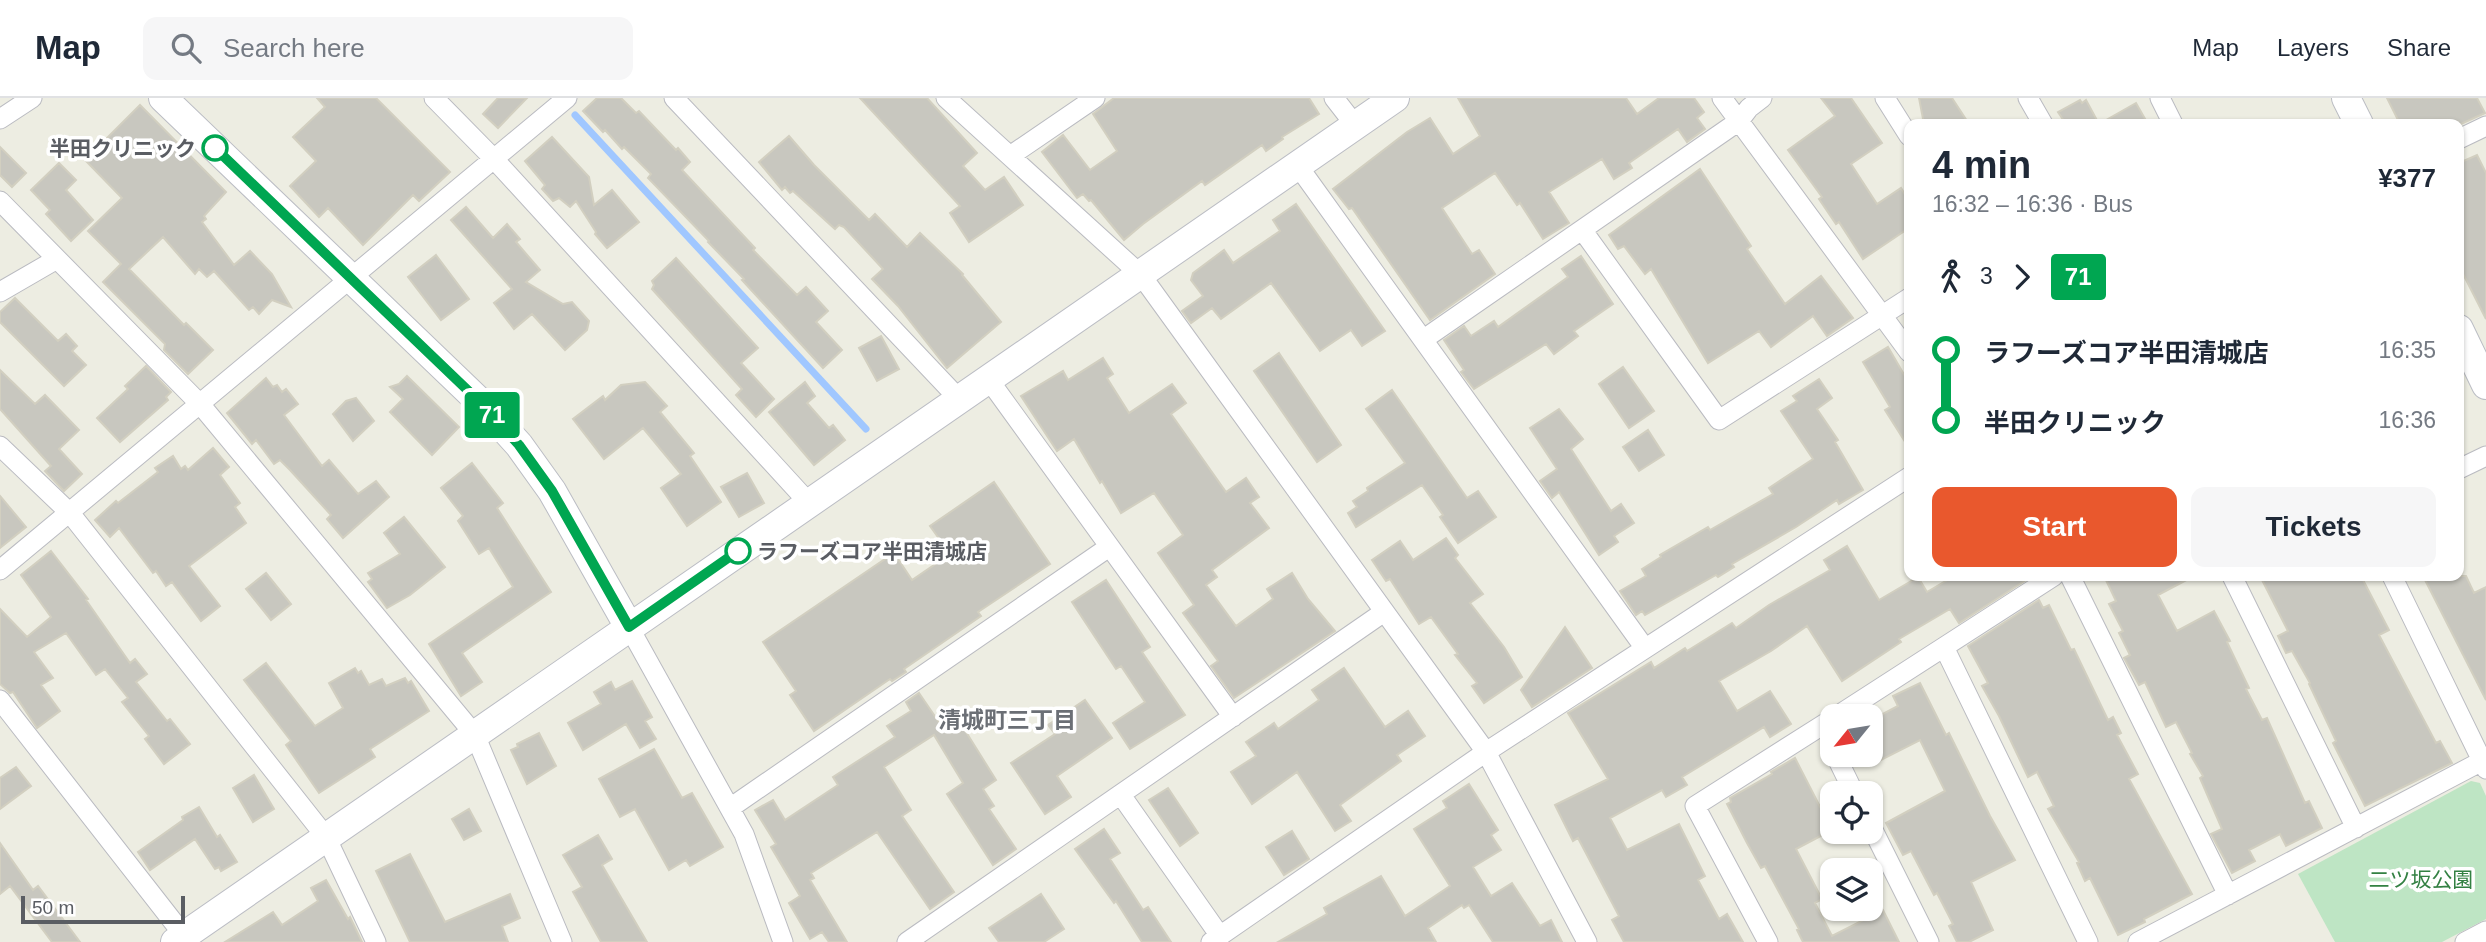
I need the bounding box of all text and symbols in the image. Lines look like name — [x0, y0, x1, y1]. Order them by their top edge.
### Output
search box — [143, 17, 633, 80]
text: Map — [35, 29, 101, 66]
icon: search — [167, 29, 205, 67]
text: Search here — [223, 33, 365, 63]
text: Map — [2192, 34, 2239, 61]
text: Layers — [2277, 34, 2349, 61]
text: Share — [2387, 34, 2451, 61]
marker: 半田クリニック — [202, 135, 228, 161]
place label: 半田クリニック — [49, 137, 196, 160]
text: 4 min — [1932, 144, 2031, 186]
text: ¥377 — [2378, 163, 2436, 193]
text: 16:32 – 16:36 · Bus — [1932, 191, 2133, 217]
icon: walk — [1932, 258, 1970, 296]
icon: forward — [2003, 258, 2041, 296]
text: 3 — [1980, 263, 1993, 289]
text: 71 — [2065, 263, 2092, 290]
text: 16:35 — [2378, 337, 2436, 363]
text: ラフーズコア半田清城店 — [1984, 338, 2269, 368]
line badge: 71 — [461, 392, 524, 438]
text: 71 — [479, 401, 505, 428]
text: 16:36 — [2378, 407, 2436, 433]
text: 半田クリニック — [1984, 408, 2166, 438]
button: Start — [1932, 487, 2177, 567]
button: Tickets — [2191, 487, 2436, 567]
marker: ラフーズコア半田清城店 — [725, 538, 751, 564]
place label: ラフーズコア半田清城店 — [757, 540, 987, 563]
north arrow — [1820, 704, 1883, 766]
map controls — [1820, 704, 1883, 921]
district label: 清城町三丁目 — [938, 707, 1076, 733]
button: locate — [1820, 781, 1883, 844]
button: layers — [1820, 858, 1883, 921]
park label: 二ツ坂公園 — [2369, 868, 2474, 891]
scale bar — [21, 893, 186, 925]
text: 50 m — [32, 897, 74, 918]

